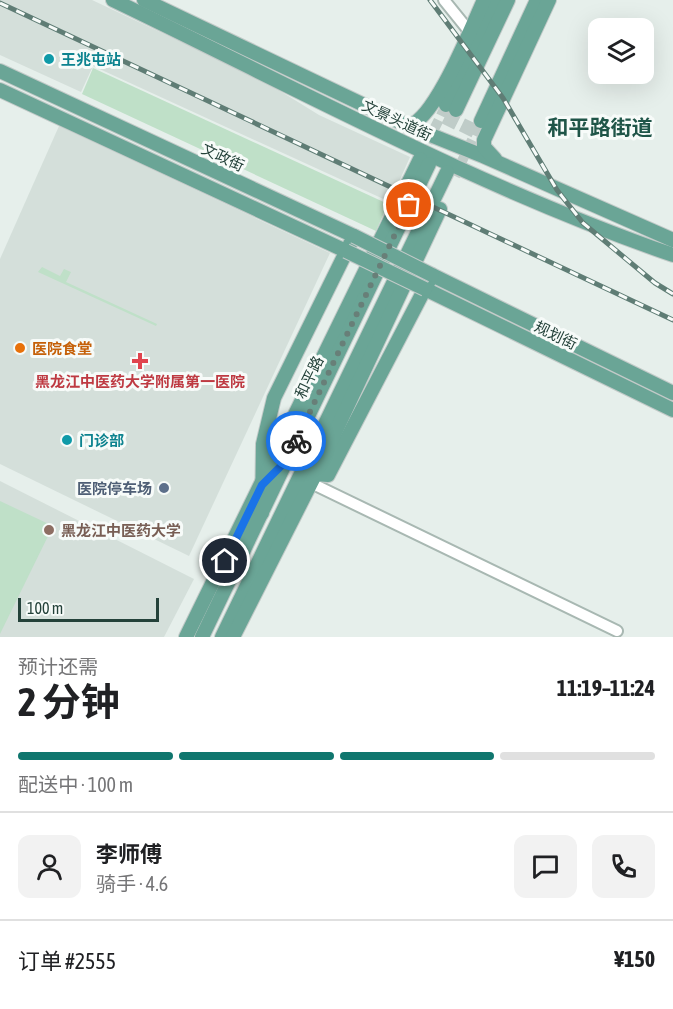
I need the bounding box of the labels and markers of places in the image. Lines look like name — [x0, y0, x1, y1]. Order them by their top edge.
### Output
place label: 王兆屯站 — [61, 51, 121, 68]
marker: 王兆屯站 — [42, 52, 56, 66]
pin — [383, 179, 434, 230]
place label: 医院食堂 — [32, 340, 92, 357]
marker: 医院食堂 — [13, 341, 27, 355]
marker: 黑龙江中医药大学附属第一医院 — [131, 352, 149, 370]
place label: 黑龙江中医药大学附属第一医院 — [35, 373, 245, 390]
place label: 门诊部 — [79, 432, 124, 449]
marker: 门诊部 — [60, 433, 74, 447]
place label: 医院停车场 — [77, 480, 152, 497]
marker: 医院停车场 — [157, 481, 171, 495]
place label: 黑龙江中医药大学 — [61, 522, 181, 539]
marker: 黑龙江中医药大学 — [42, 523, 56, 537]
pin — [199, 535, 250, 586]

